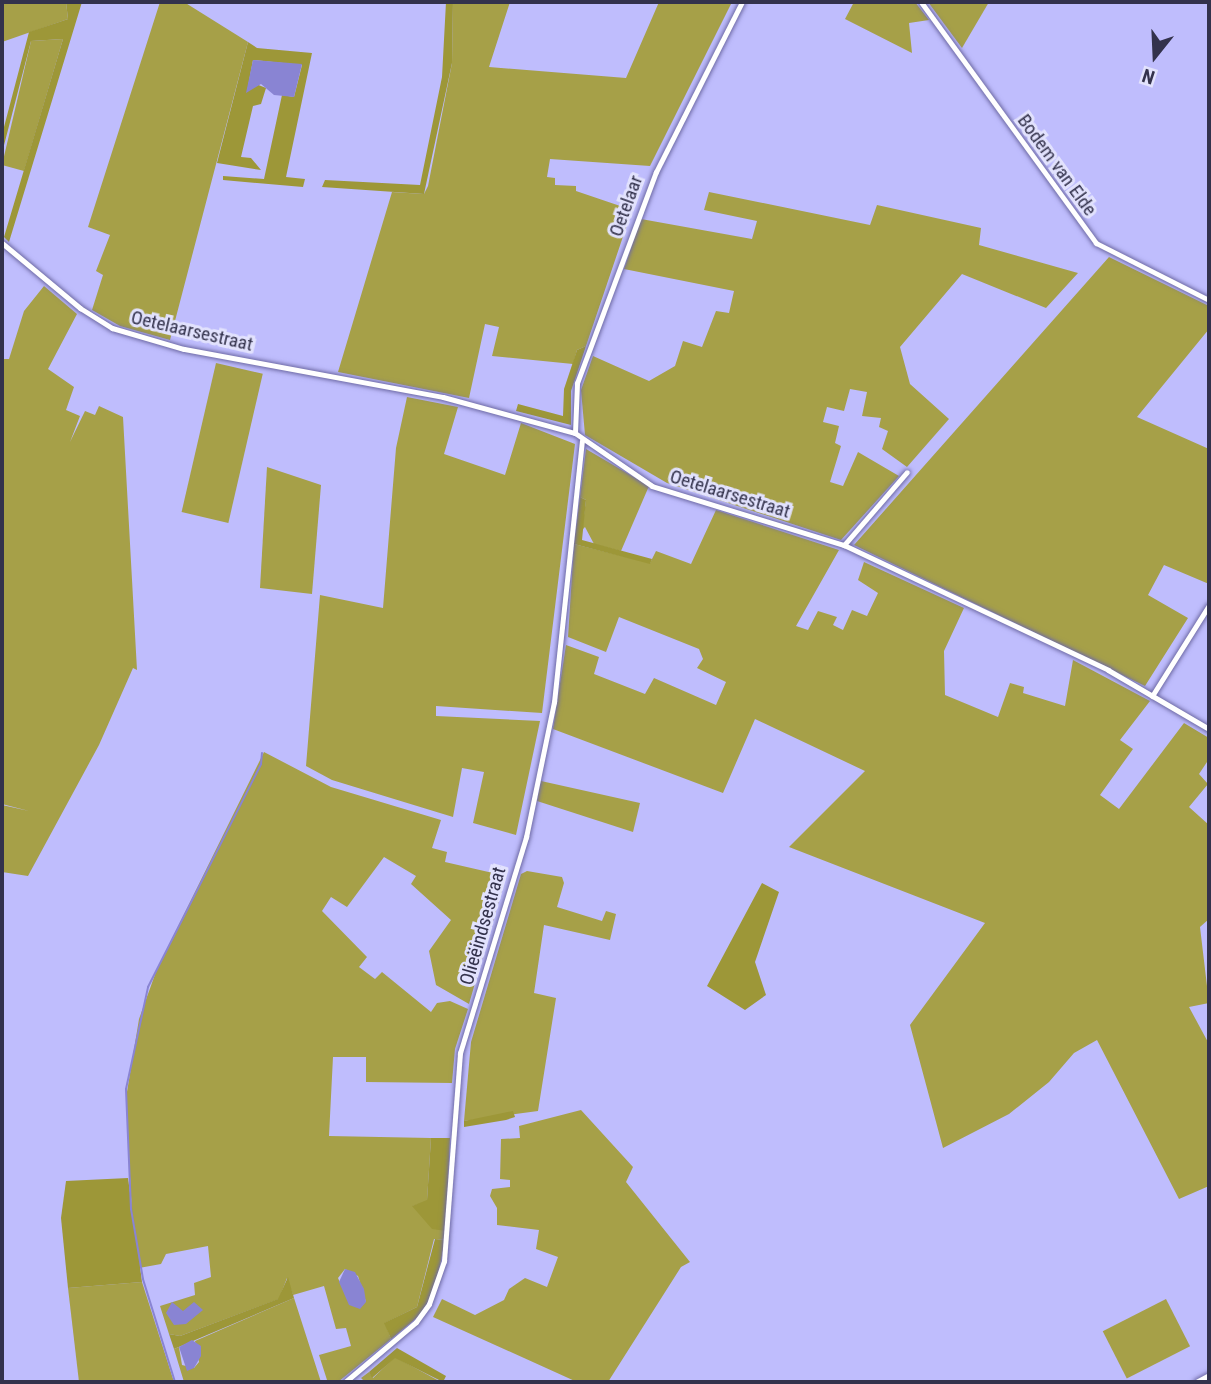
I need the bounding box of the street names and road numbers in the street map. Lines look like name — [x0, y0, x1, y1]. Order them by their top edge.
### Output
street label: Bodem van Elde — [1013, 110, 1101, 220]
street label: Oetelaar — [604, 172, 648, 240]
street label: Oetelaarsestraat — [129, 306, 255, 356]
street label: Oetelaarsestraat — [667, 465, 793, 523]
street label: Olieëindsestraat — [455, 864, 511, 988]

